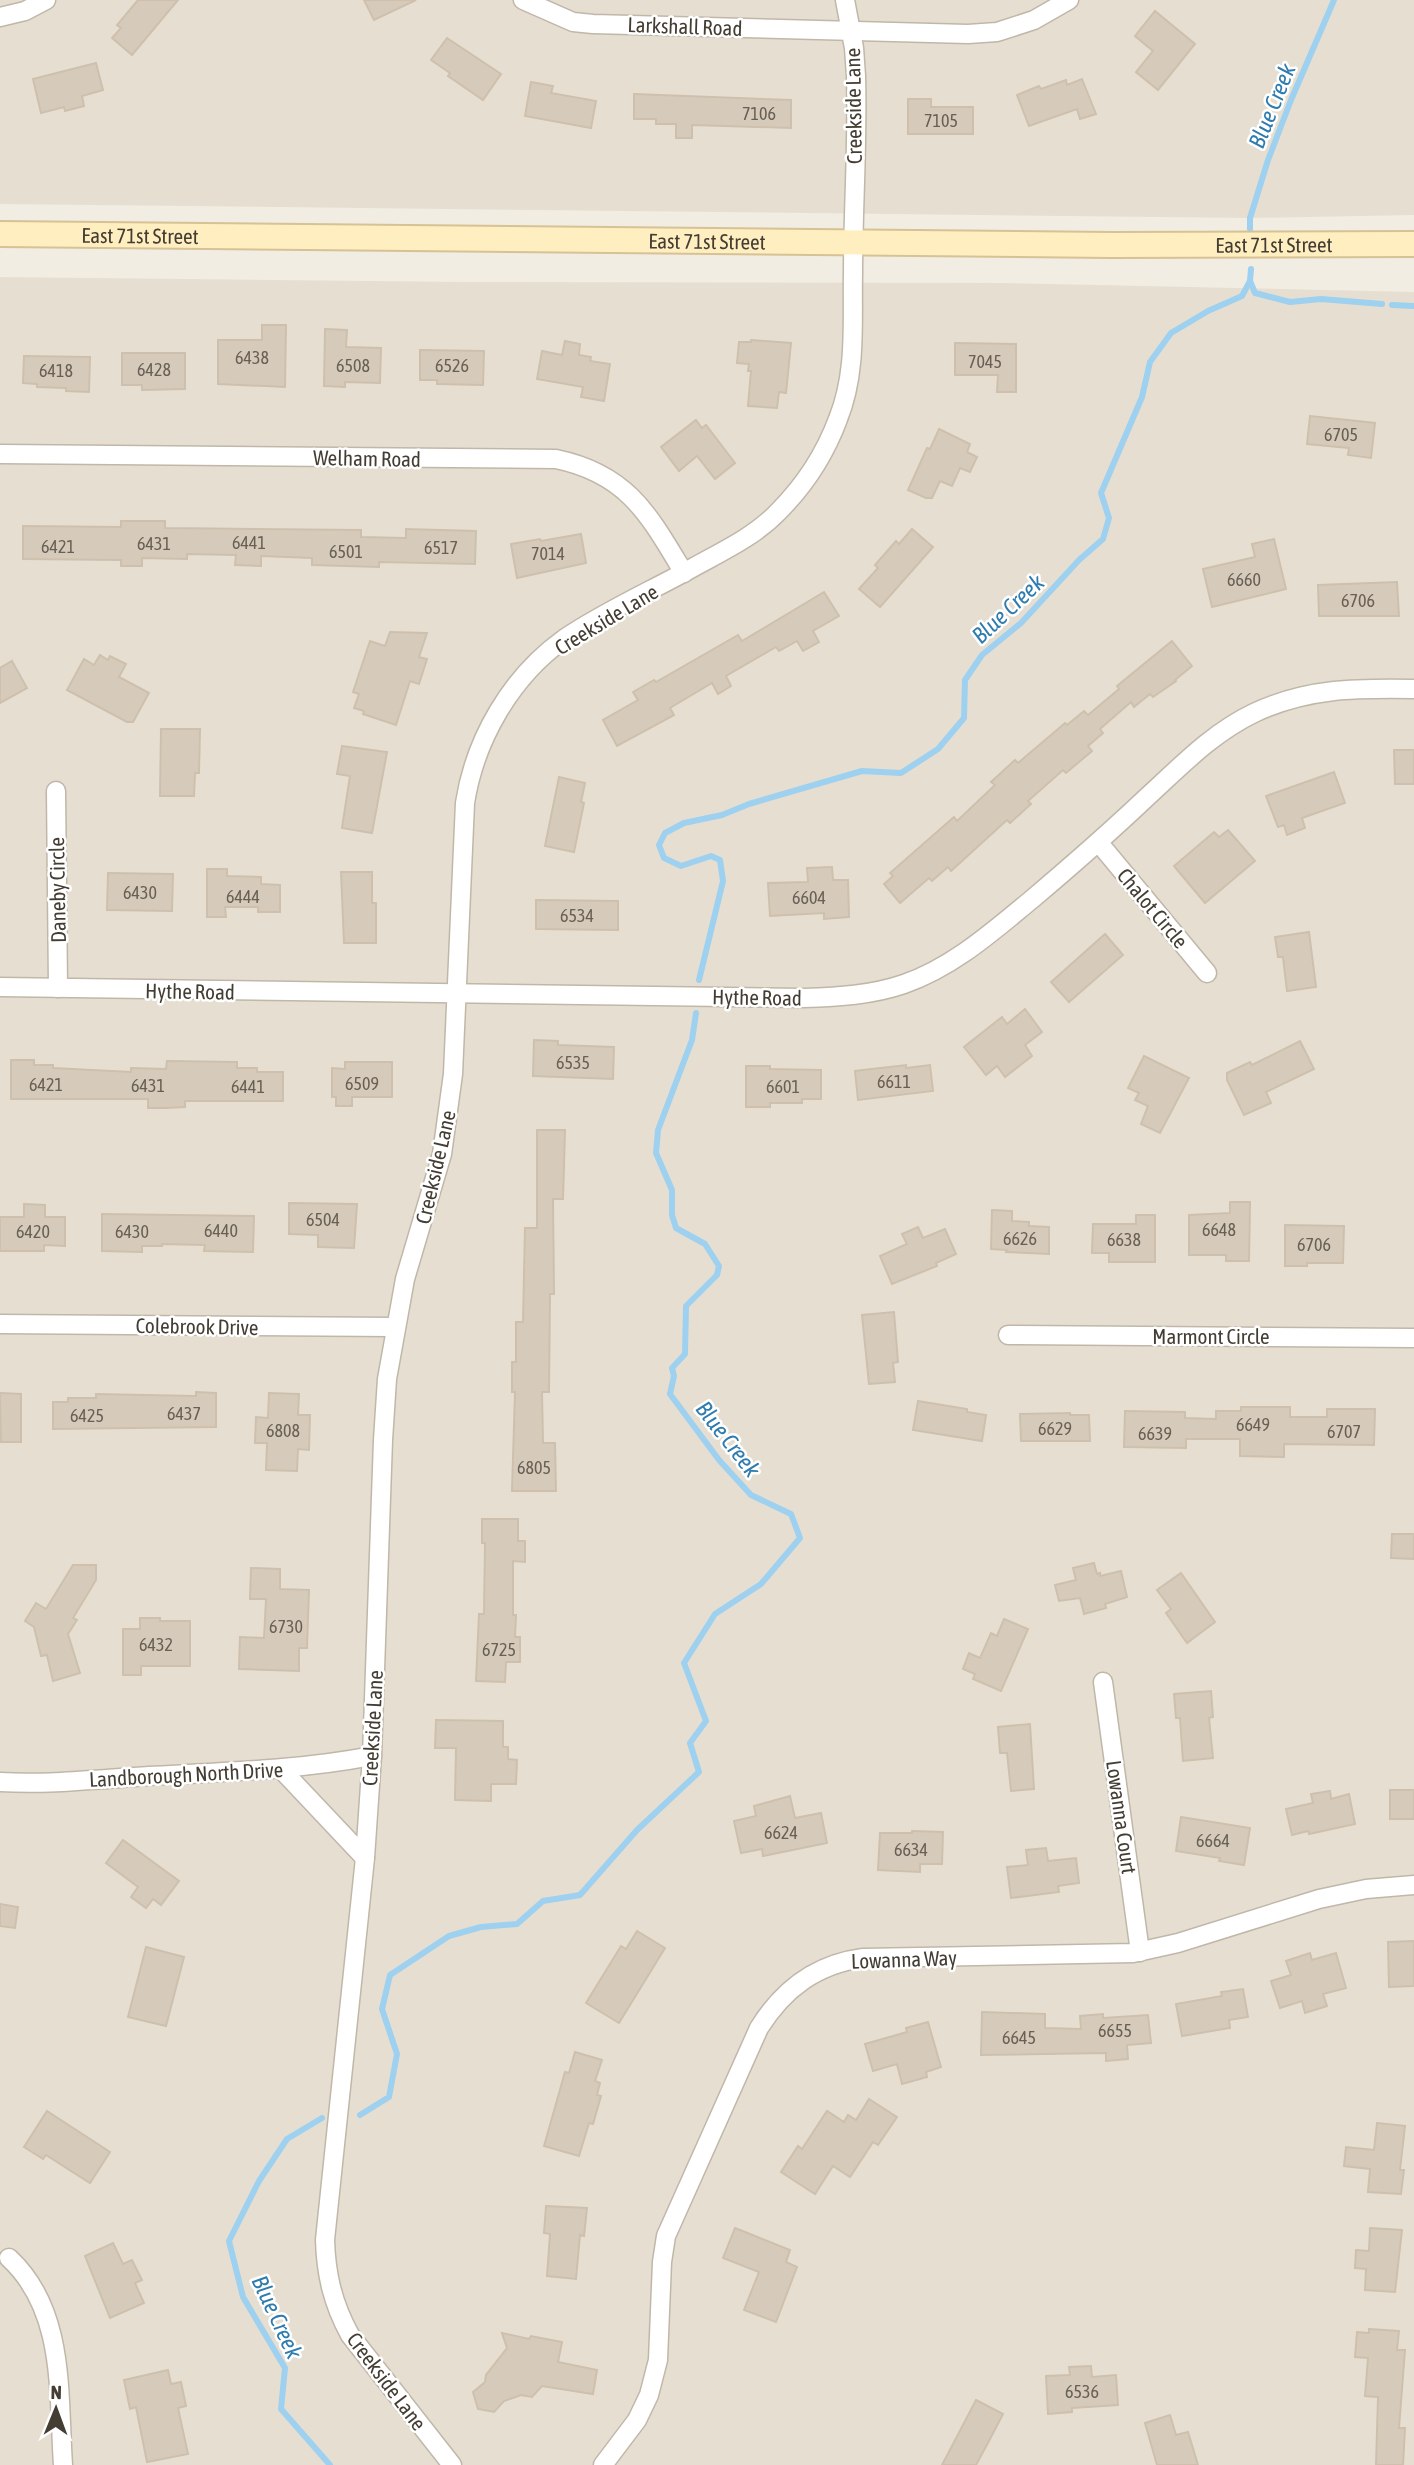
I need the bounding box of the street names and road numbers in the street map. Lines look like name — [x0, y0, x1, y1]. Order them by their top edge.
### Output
street label: Larkshall Road — [627, 12, 743, 40]
street label: Creekside Lane — [840, 48, 866, 164]
street label: East 71st Street — [81, 223, 199, 248]
street label: East 71st Street — [648, 228, 766, 254]
street label: East 71st Street — [1215, 232, 1333, 257]
street label: Welham Road — [313, 445, 421, 471]
street label: Creekside Lane — [550, 579, 662, 659]
street label: Daneby Circle — [44, 837, 70, 943]
street label: Chalot Circle — [1113, 863, 1193, 953]
street label: Hythe Road — [145, 978, 235, 1004]
street label: Hythe Road — [712, 984, 802, 1010]
street label: Creekside Lane — [410, 1108, 460, 1226]
street label: Colebrook Drive — [135, 1313, 259, 1339]
street label: Marmont Circle — [1152, 1324, 1270, 1348]
street label: Creekside Lane — [357, 1669, 387, 1787]
street label: Landborough North Drive — [88, 1757, 284, 1791]
street label: Lowanna Court — [1102, 1759, 1142, 1875]
street label: Lowanna Way — [851, 1945, 958, 1973]
street label: Creekside Lane — [342, 2327, 432, 2435]

